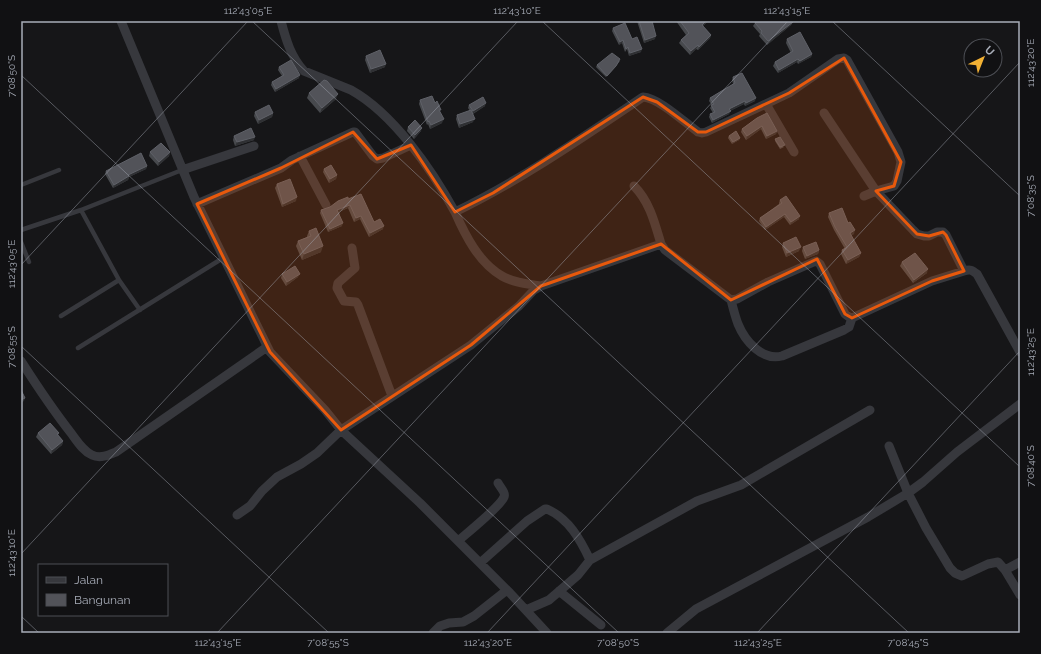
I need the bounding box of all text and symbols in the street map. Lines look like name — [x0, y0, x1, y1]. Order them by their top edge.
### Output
text: 112°43'05"E — [224, 5, 272, 16]
text: 112°43'10"E — [493, 5, 541, 16]
text: 112°43'15"E — [764, 5, 810, 16]
north arrow — [963, 38, 1003, 78]
text: 112°43'20"E — [1025, 39, 1036, 87]
text: U — [982, 43, 997, 59]
text: 7°08'50"S — [6, 55, 17, 97]
text: 7°08'35"S — [1025, 175, 1036, 217]
text: 112°43'05"E — [6, 240, 17, 288]
text: 7°08'55"S — [6, 326, 17, 368]
text: 112°43'25"E — [1025, 328, 1036, 376]
text: 7°08'40"S — [1025, 445, 1036, 487]
text: 112°43'10"E — [6, 529, 17, 577]
legend — [38, 564, 168, 616]
text: Jalan — [74, 573, 103, 587]
text: Bangunan — [74, 593, 131, 607]
text: 112°43'15"E — [195, 637, 241, 648]
text: 7°08'55"S — [307, 637, 349, 648]
text: 112°43'20"E — [464, 637, 512, 648]
text: 7°08'50"S — [597, 637, 639, 648]
text: 112°43'25"E — [734, 637, 782, 648]
text: 7°08'45"S — [888, 637, 928, 648]

